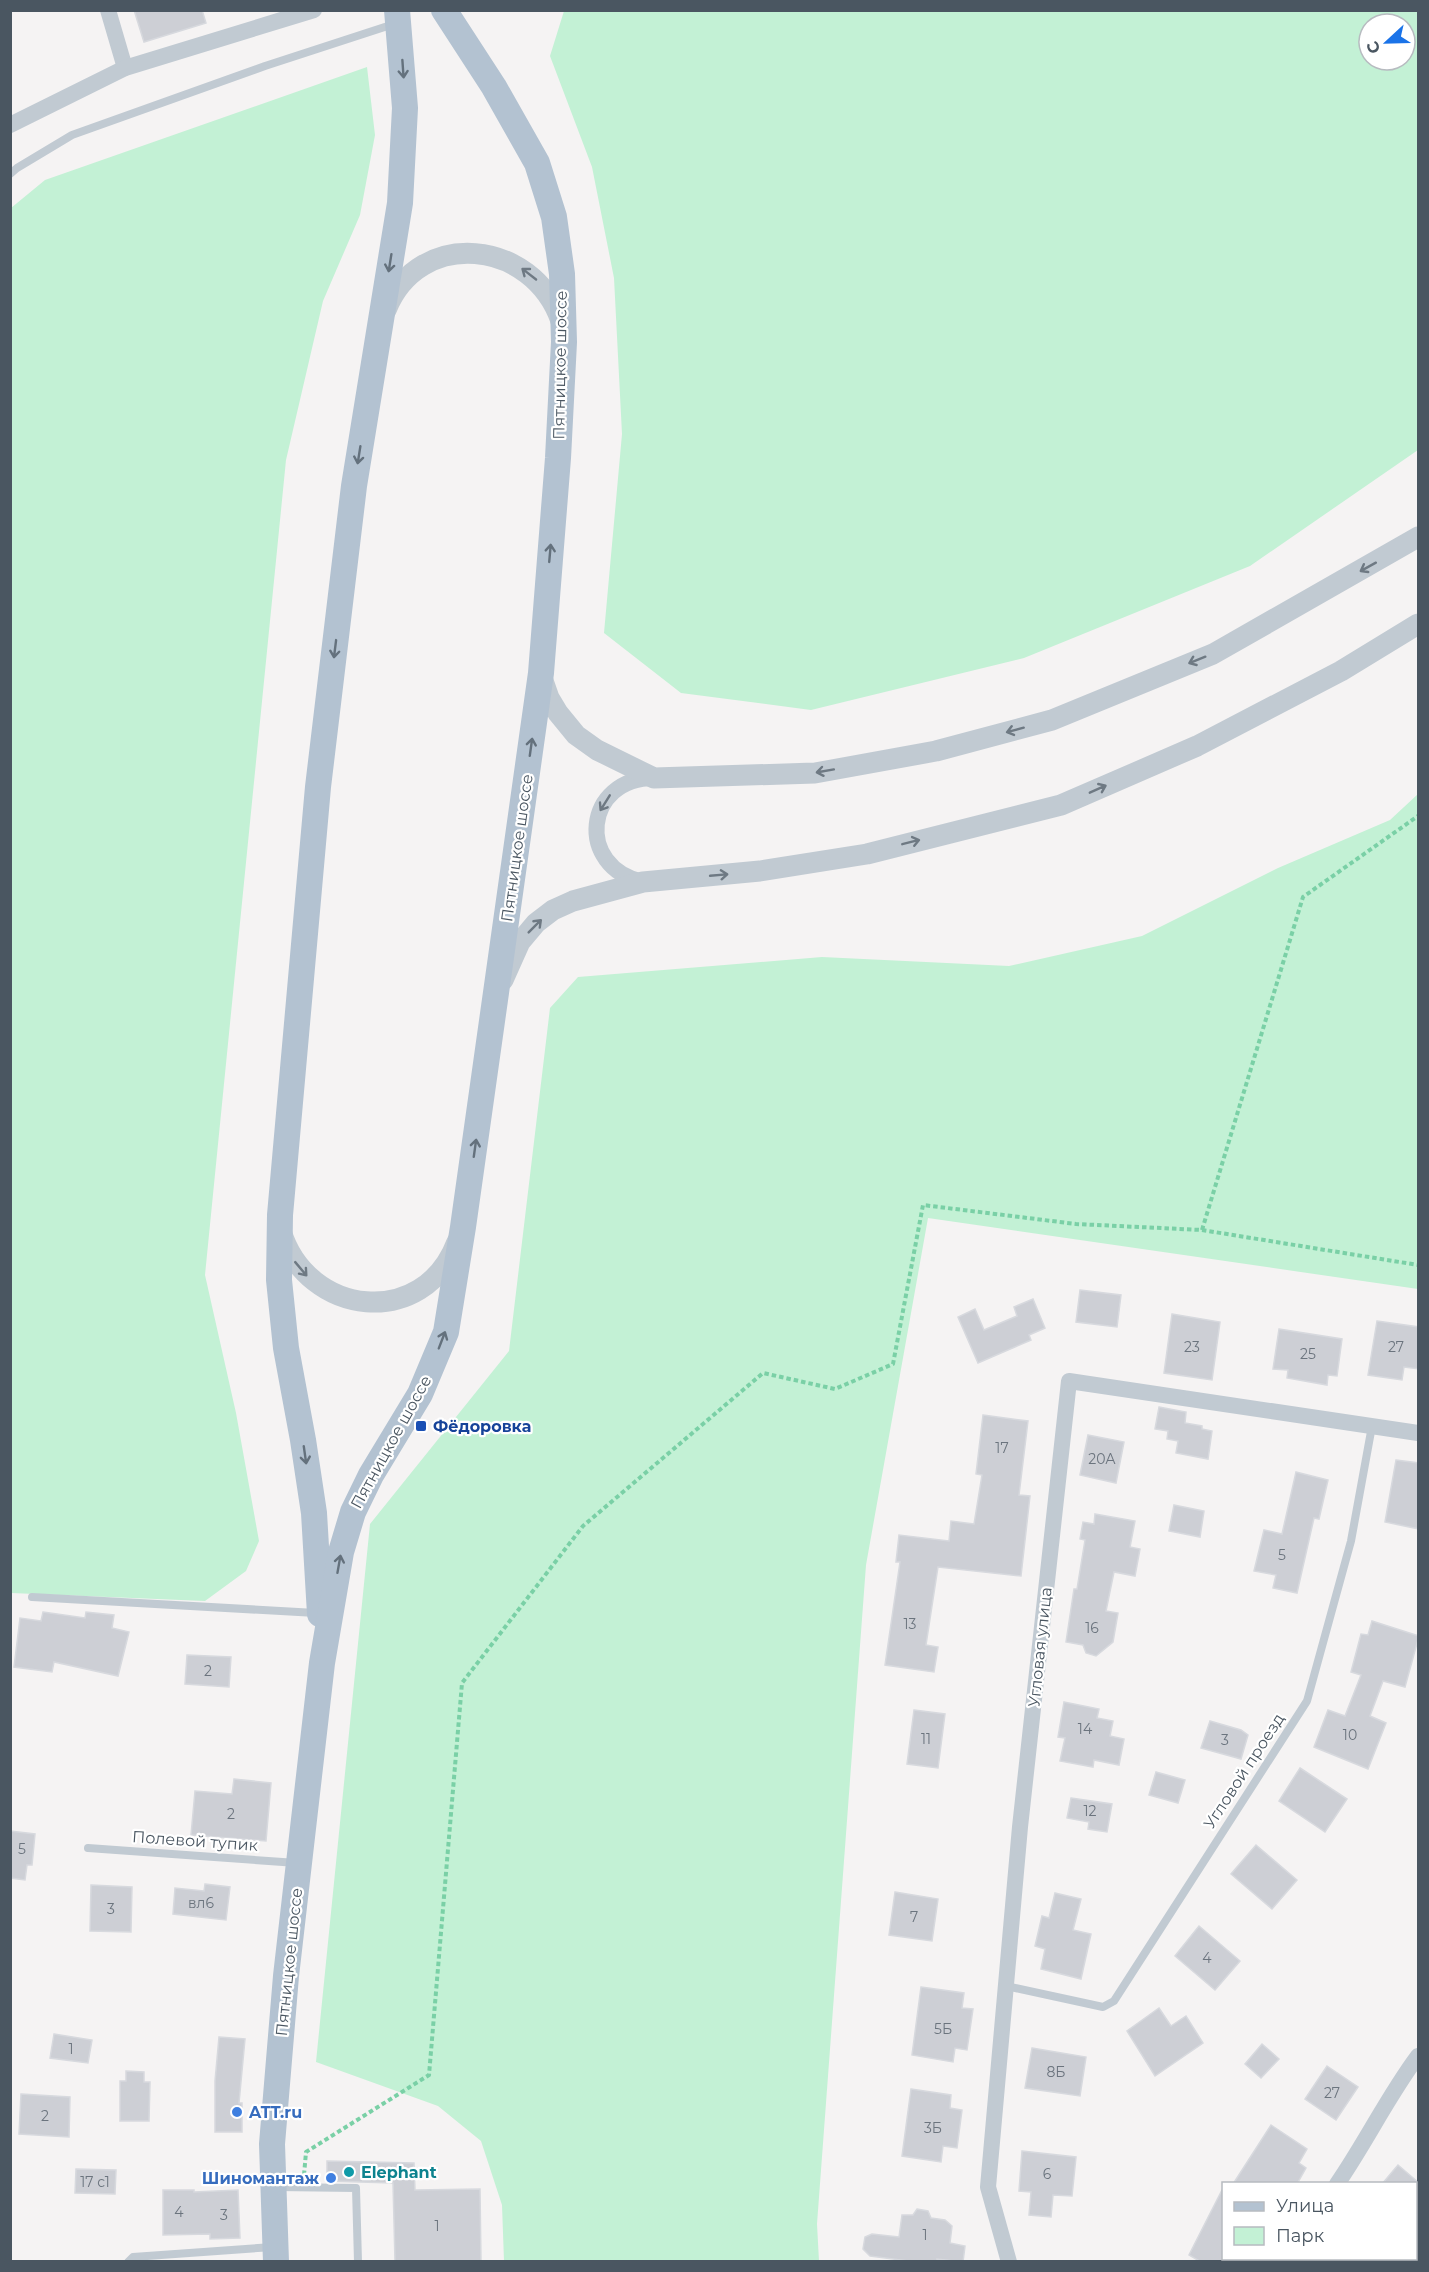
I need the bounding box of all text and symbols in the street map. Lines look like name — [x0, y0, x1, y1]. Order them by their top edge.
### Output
north arrow — [1357, 12, 1417, 72]
text: С — [1362, 38, 1385, 56]
one-way arrow — [397, 58, 408, 78]
one-way arrow — [384, 252, 395, 272]
one-way arrow — [521, 268, 537, 281]
street label: Пятницкое шоссе — [549, 290, 571, 440]
one-way arrow — [353, 445, 364, 465]
one-way arrow — [545, 544, 556, 563]
one-way arrow — [1360, 562, 1378, 573]
one-way arrow — [329, 638, 340, 658]
one-way arrow — [1189, 655, 1207, 666]
one-way arrow — [1006, 725, 1025, 736]
one-way arrow — [525, 738, 536, 757]
one-way arrow — [816, 766, 835, 777]
street label: Пятницкое шоссе — [497, 773, 537, 923]
one-way arrow — [1088, 783, 1107, 794]
one-way arrow — [599, 794, 611, 811]
one-way arrow — [901, 836, 920, 848]
one-way arrow — [709, 869, 728, 880]
one-way arrow — [527, 918, 542, 933]
one-way arrow — [469, 1139, 480, 1158]
one-way arrow — [294, 1261, 308, 1276]
one-way arrow — [438, 1331, 449, 1350]
house number: 23 — [1184, 1338, 1200, 1356]
house number: 27 — [1388, 1338, 1404, 1356]
house number: 25 — [1300, 1345, 1316, 1363]
street label: Пятницкое шоссе — [347, 1372, 435, 1512]
place label: Фёдоровка — [433, 1417, 531, 1436]
marker: Фёдоровка — [414, 1419, 428, 1433]
house number: 17 — [995, 1439, 1009, 1457]
one-way arrow — [300, 1445, 311, 1465]
house number: 20А — [1088, 1450, 1116, 1468]
house number: 5 — [1278, 1546, 1286, 1564]
one-way arrow — [334, 1554, 345, 1574]
street label: Угловая улица — [1024, 1586, 1056, 1708]
house number: 13 — [904, 1615, 917, 1633]
house number: 16 — [1085, 1619, 1099, 1637]
house number: 2 — [204, 1662, 212, 1680]
street label: Угловой проезд — [1200, 1710, 1288, 1832]
house number: 14 — [1078, 1720, 1093, 1738]
house number: 10 — [1343, 1726, 1357, 1744]
house number: 11 — [921, 1730, 931, 1748]
house number: 3 — [1221, 1731, 1229, 1749]
house number: 12 — [1083, 1802, 1097, 1820]
house number: 2 — [227, 1805, 235, 1823]
street label: Полевой тупик — [131, 1827, 259, 1855]
house number: 5 — [18, 1840, 26, 1858]
street label: Пятницкое шоссе — [272, 1887, 306, 2037]
house number: вл6 — [188, 1894, 214, 1912]
house number: 3 — [107, 1900, 115, 1918]
house number: 7 — [910, 1908, 918, 1926]
house number: 4 — [1202, 1949, 1212, 1967]
house number: 5Б — [934, 2020, 952, 2038]
house number: 1 — [68, 2040, 74, 2058]
house number: 8Б — [1046, 2063, 1066, 2081]
house number: 27 — [1324, 2084, 1340, 2102]
place label: ATT.ru — [248, 2103, 302, 2122]
marker: ATT.ru — [230, 2105, 244, 2119]
house number: 2 — [41, 2107, 49, 2125]
house number: 3Б — [924, 2119, 942, 2137]
place label: Elephant — [361, 2163, 437, 2182]
marker: Elephant — [342, 2165, 356, 2179]
house number: 6 — [1043, 2165, 1052, 2183]
place label: Шиномантаж — [202, 2169, 319, 2188]
marker: Шиномантаж — [324, 2171, 338, 2185]
house number: 17 c1 — [80, 2173, 110, 2191]
legend — [1222, 2182, 1417, 2260]
text: Улица — [1276, 2195, 1334, 2217]
house number: 4 — [174, 2203, 184, 2221]
house number: 3 — [220, 2206, 228, 2224]
house number: 1 — [434, 2217, 440, 2235]
text: Парк — [1276, 2225, 1325, 2247]
house number: 1 — [922, 2226, 928, 2244]

